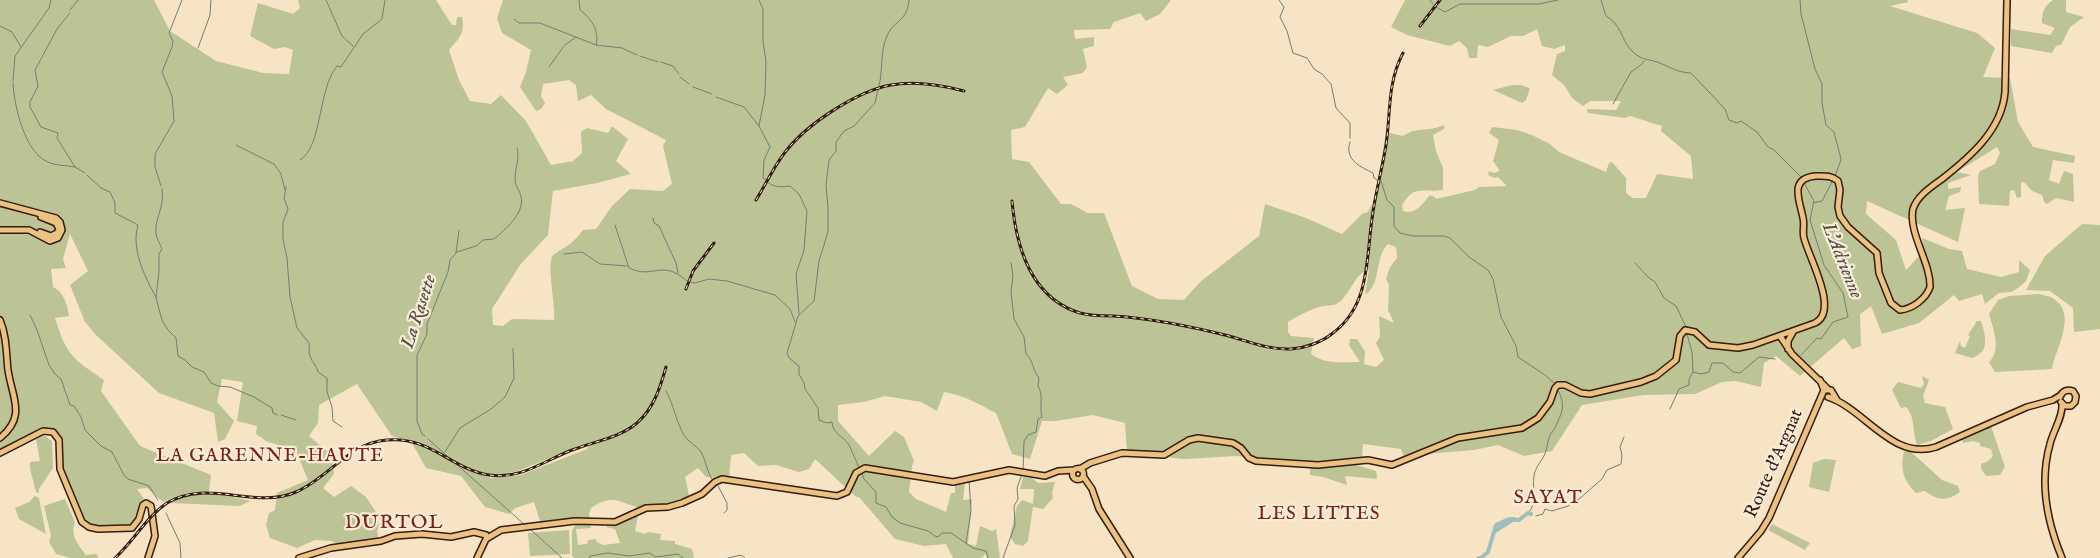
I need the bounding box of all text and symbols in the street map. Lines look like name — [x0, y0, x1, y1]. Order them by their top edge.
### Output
water label: L'Adrienne — [1815, 220, 1867, 302]
water label: La Rasette — [397, 272, 443, 352]
street label: Route d'Argnat — [1741, 406, 1809, 522]
district label: LA GARENNE-HAUTE — [154, 446, 386, 468]
district label: SAYAT — [1513, 487, 1583, 511]
district label: LES LITTES — [1256, 504, 1382, 526]
district label: DURTOL — [344, 512, 444, 536]

